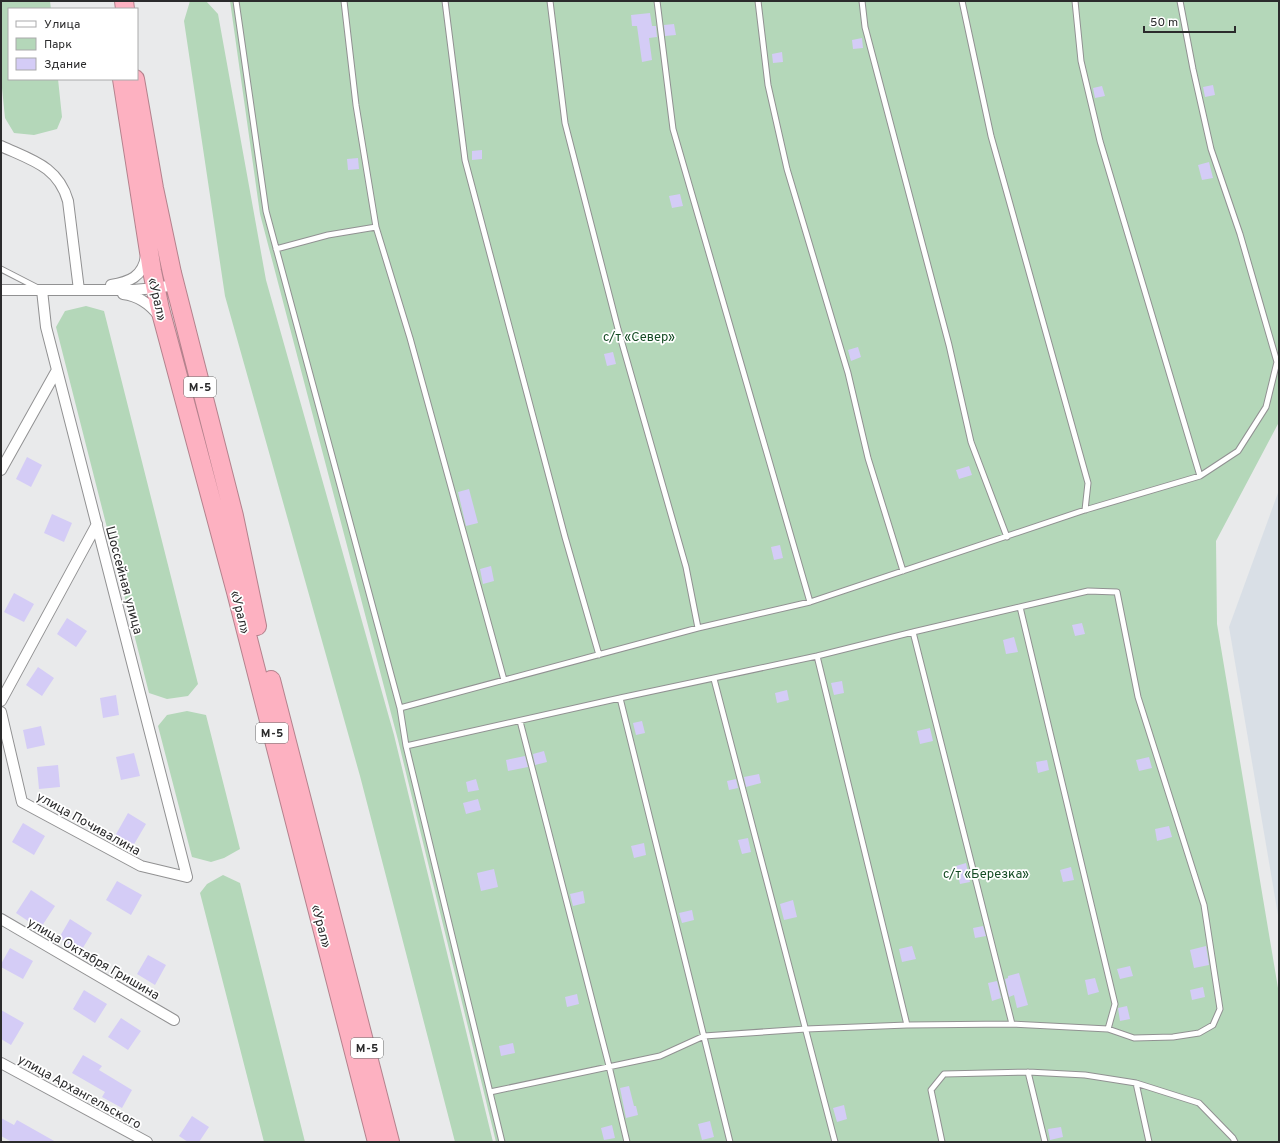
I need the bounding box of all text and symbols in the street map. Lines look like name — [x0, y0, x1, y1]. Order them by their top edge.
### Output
legend — [8, 8, 138, 80]
scale bar — [1144, 8, 1235, 34]
text: 50 m — [1150, 15, 1178, 31]
text: Улица — [44, 17, 80, 33]
text: Парк — [44, 37, 72, 53]
text: Здание — [44, 57, 87, 73]
street label: «Урал» — [143, 276, 169, 323]
park label: с/т «Север» — [603, 330, 675, 346]
road number: М-5 — [184, 377, 216, 397]
street label: Шоссейная улица — [101, 525, 145, 636]
street label: «Урал» — [226, 589, 252, 636]
road number: М-5 — [256, 723, 288, 743]
street label: улица Почивалина — [33, 789, 143, 860]
park label: с/т «Березка» — [943, 867, 1029, 883]
street label: «Урал» — [307, 903, 334, 950]
street label: улица Октября Гришина — [24, 915, 162, 1004]
road number: М-5 — [351, 1038, 383, 1058]
street label: улица Архангельского — [14, 1052, 144, 1133]

